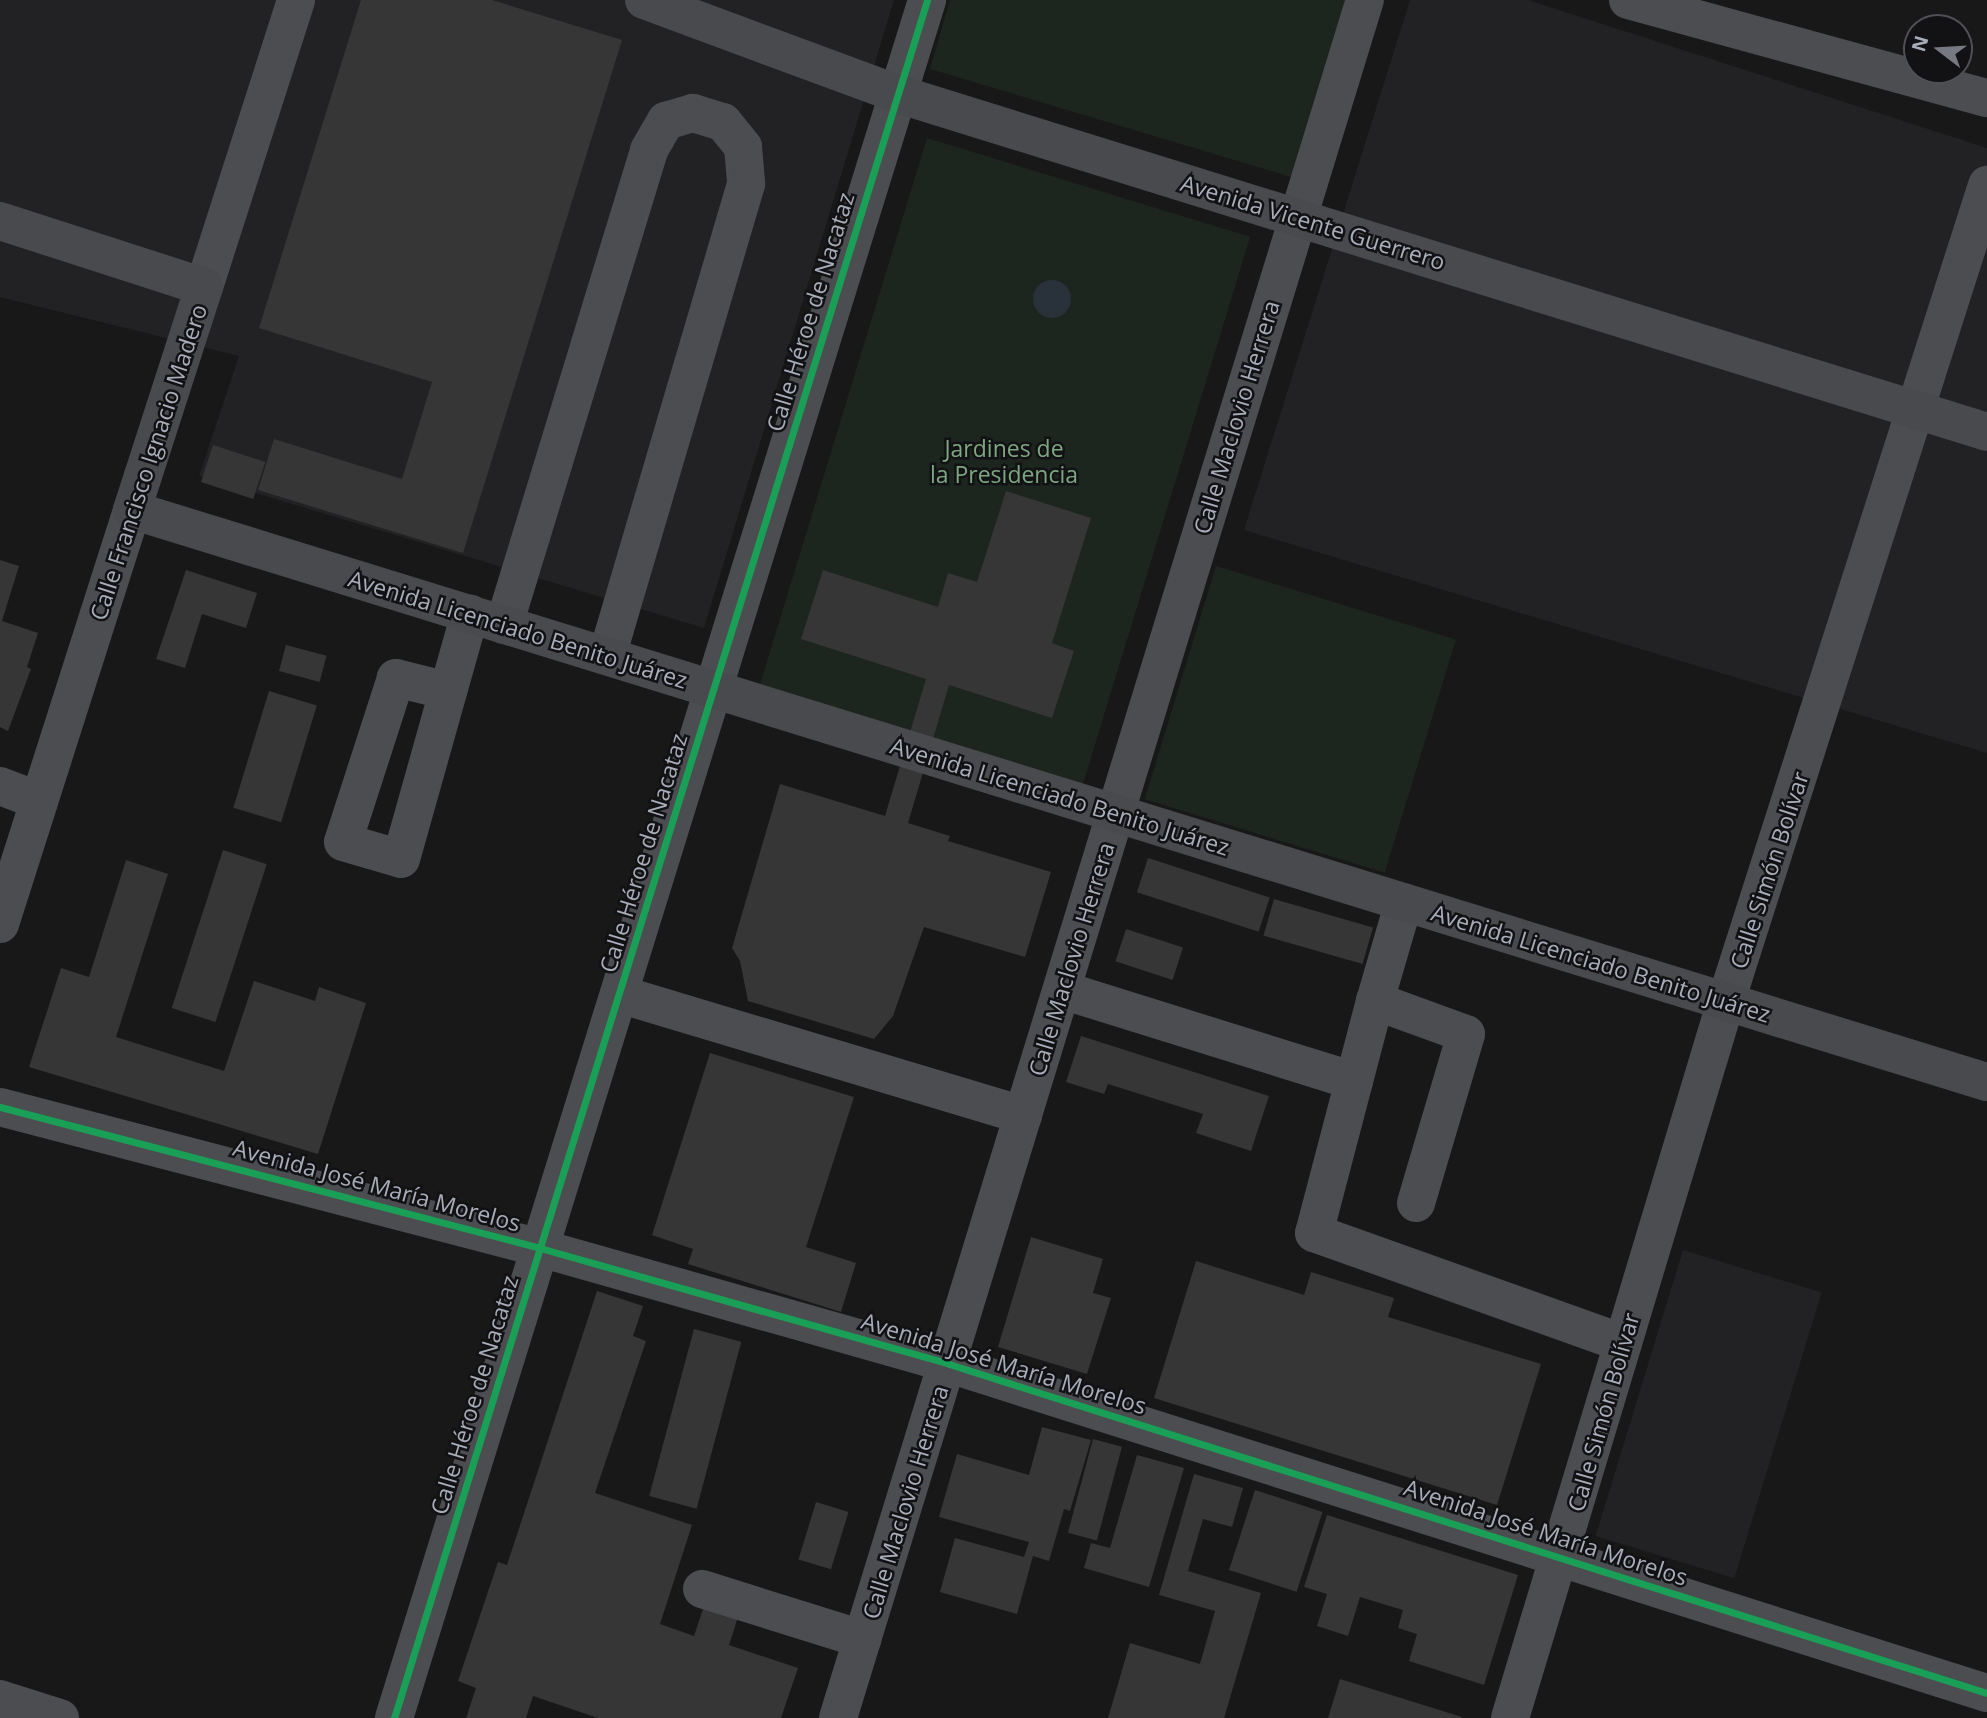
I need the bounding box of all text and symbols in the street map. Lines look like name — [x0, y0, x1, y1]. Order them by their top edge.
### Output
north arrow — [1903, 14, 1973, 84]
text: N — [1905, 32, 1935, 55]
street label: Avenida Vicente Guerrero — [1177, 169, 1449, 275]
street label: Calle Héroe de Nacataz — [760, 189, 860, 435]
street label: Calle Maclovio Herrera — [1187, 297, 1285, 537]
street label: Calle Francisco Ignacio Madero — [84, 300, 212, 624]
park label: Jardines de la Presidencia — [930, 434, 1078, 488]
street label: Avenida Licenciado Benito Juárez — [345, 564, 691, 694]
street label: Calle Héroe de Nacataz — [593, 730, 693, 976]
street label: Avenida Licenciado Benito Juárez — [887, 731, 1233, 861]
street label: Calle Simón Bolívar — [1724, 768, 1814, 972]
street label: Calle Maclovio Herrera — [1022, 839, 1120, 1079]
street label: Avenida Licenciado Benito Juárez — [1428, 898, 1774, 1028]
street label: Avenida José María Morelos — [230, 1133, 524, 1237]
street label: Calle Héroe de Nacataz — [424, 1272, 524, 1518]
street label: Avenida José María Morelos — [858, 1306, 1150, 1420]
street label: Calle Simón Bolívar — [1561, 1309, 1645, 1515]
street label: Calle Maclovio Herrera — [856, 1382, 954, 1622]
street label: Avenida José María Morelos — [1401, 1473, 1691, 1591]

